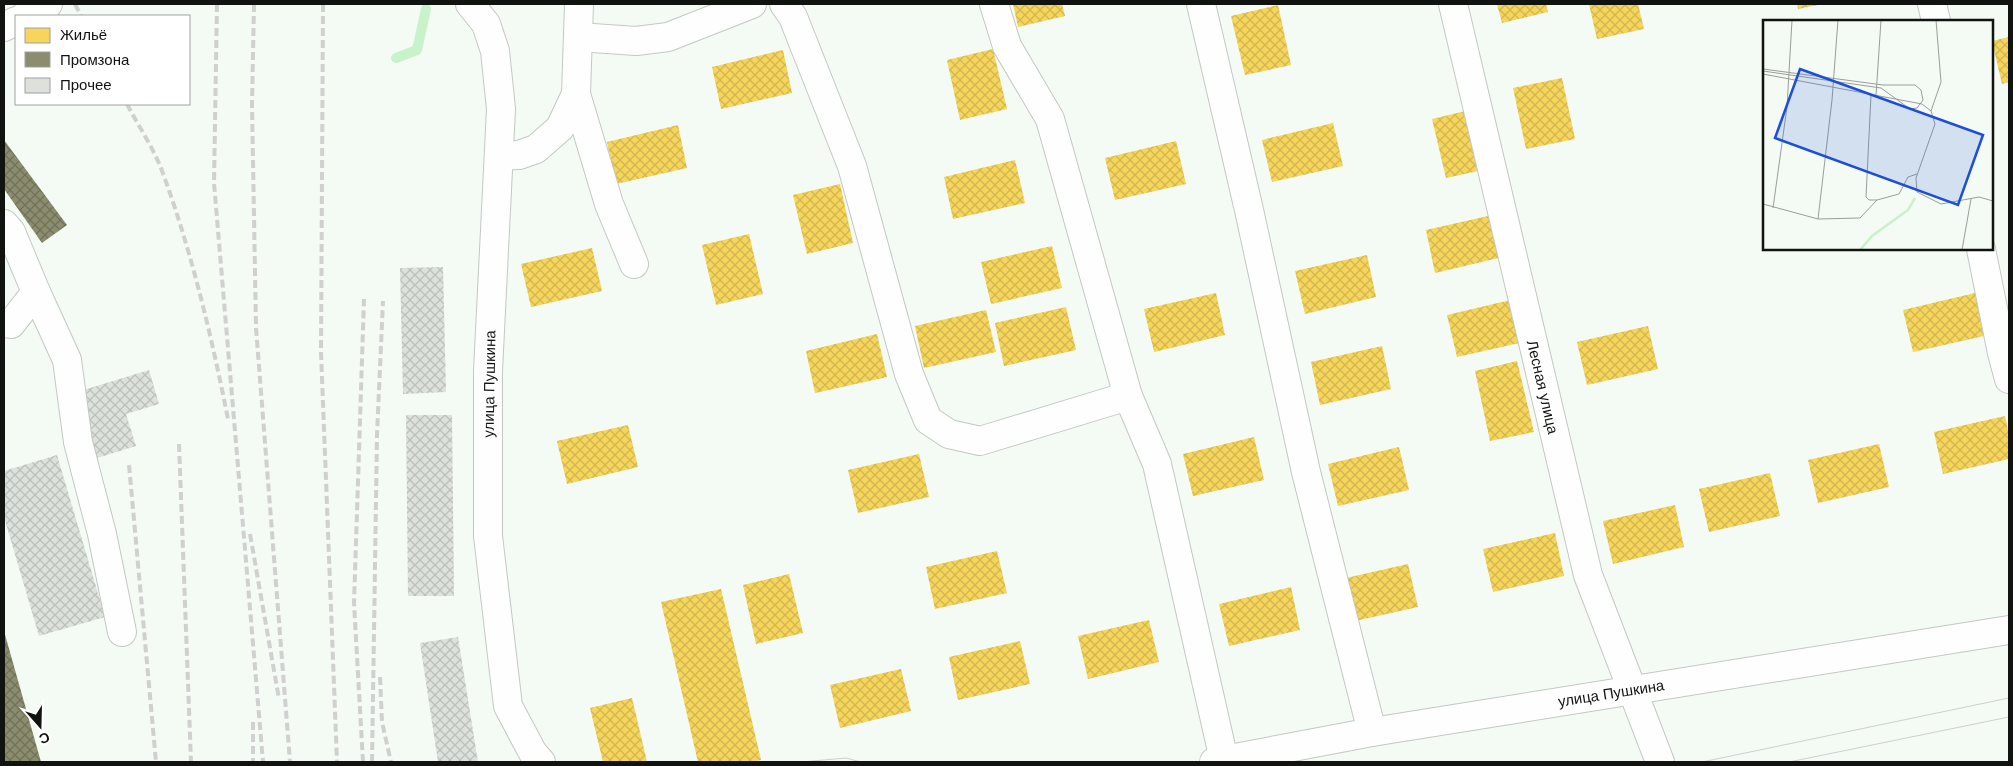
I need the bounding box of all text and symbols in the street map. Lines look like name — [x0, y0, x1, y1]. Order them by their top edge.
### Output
legend — [15, 15, 190, 105]
inset map — [1763, 20, 1993, 250]
text: Жильё — [60, 26, 107, 43]
text: Промзона — [60, 51, 130, 68]
text: Прочее — [60, 76, 112, 93]
street label: улица Пушкина — [480, 330, 498, 438]
street label: Лесная улица — [1524, 338, 1562, 436]
street label: улица Пушкина — [1557, 676, 1666, 710]
north arrow — [15, 701, 65, 751]
text: С — [37, 729, 52, 747]

